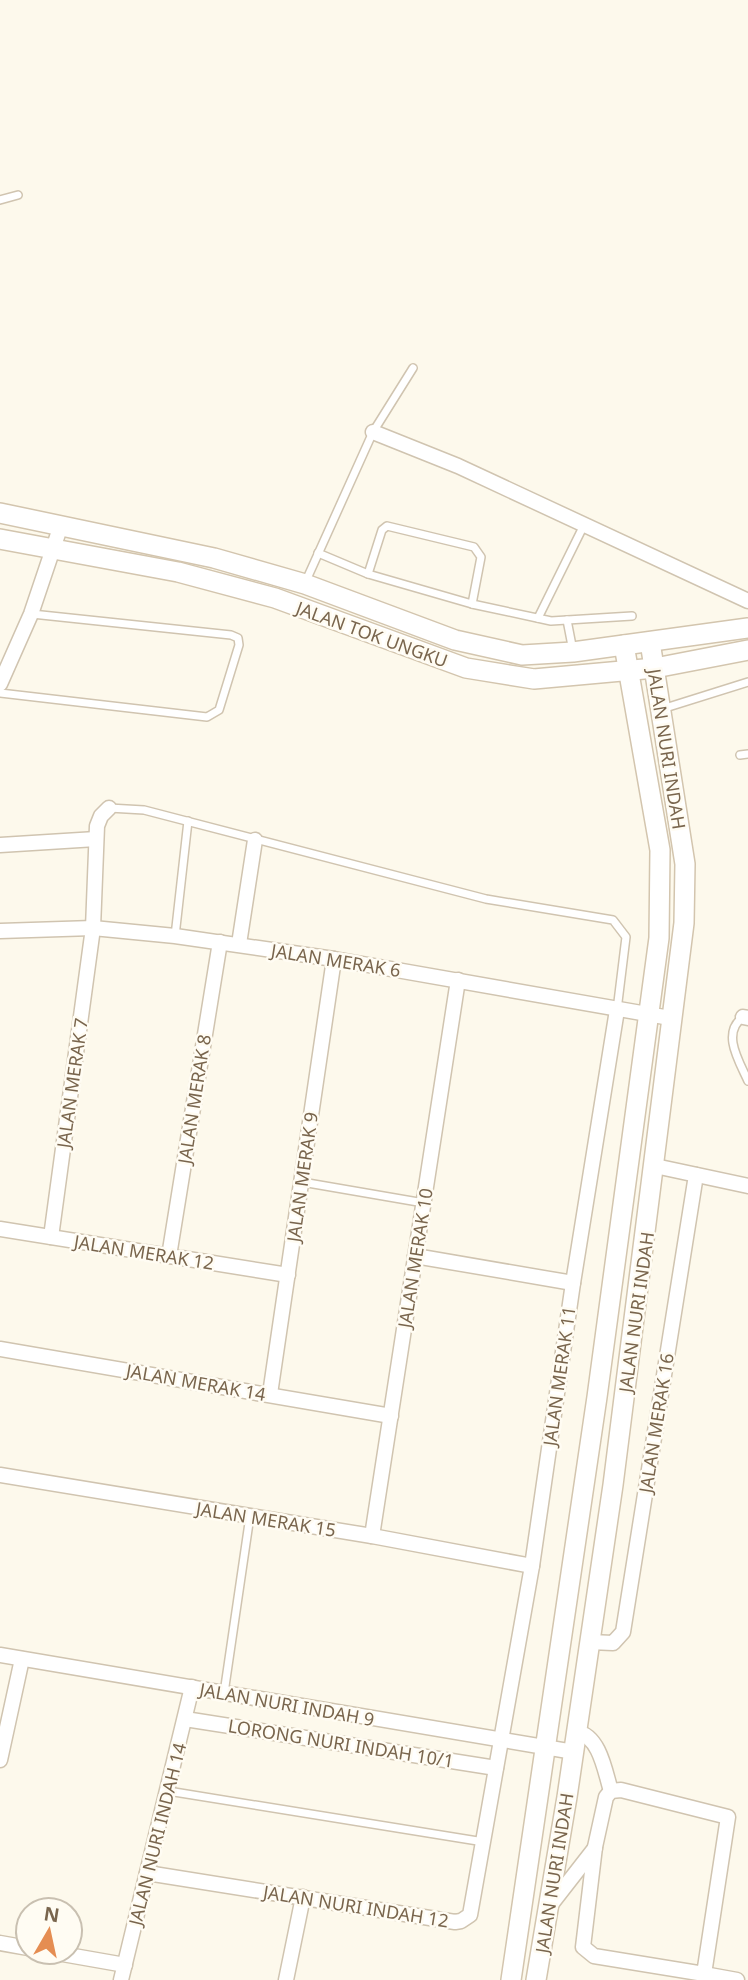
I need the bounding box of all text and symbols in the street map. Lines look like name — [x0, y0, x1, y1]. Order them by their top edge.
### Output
street label: JALAN TOK UNGKU — [291, 595, 451, 673]
street label: JALAN NURI INDAH — [642, 665, 692, 831]
street label: JALAN MERAK 6 — [268, 938, 403, 982]
street label: JALAN MERAK 7 — [51, 1017, 93, 1151]
street label: JALAN MERAK 8 — [172, 1032, 216, 1167]
street label: JALAN MERAK 9 — [281, 1111, 323, 1245]
street label: JALAN MERAK 10 — [392, 1186, 438, 1332]
street label: JALAN MERAK 12 — [70, 1229, 216, 1275]
street label: JALAN NURI INDAH — [613, 1230, 659, 1396]
street label: JALAN MERAK 11 — [537, 1304, 581, 1450]
street label: JALAN MERAK 16 — [633, 1351, 679, 1497]
street label: JALAN MERAK 14 — [122, 1358, 268, 1406]
street label: JALAN MERAK 15 — [192, 1496, 338, 1542]
street label: JALAN NURI INDAH 9 — [196, 1676, 376, 1731]
street label: LORONG NURI INDAH 10/1 — [226, 1713, 456, 1773]
street label: JALAN NURI INDAH 14 — [122, 1740, 191, 1930]
street label: JALAN NURI INDAH — [529, 1791, 579, 1957]
street label: JALAN NURI INDAH 12 — [260, 1879, 450, 1932]
north arrow — [14, 1896, 84, 1966]
text: N — [42, 1900, 61, 1928]

